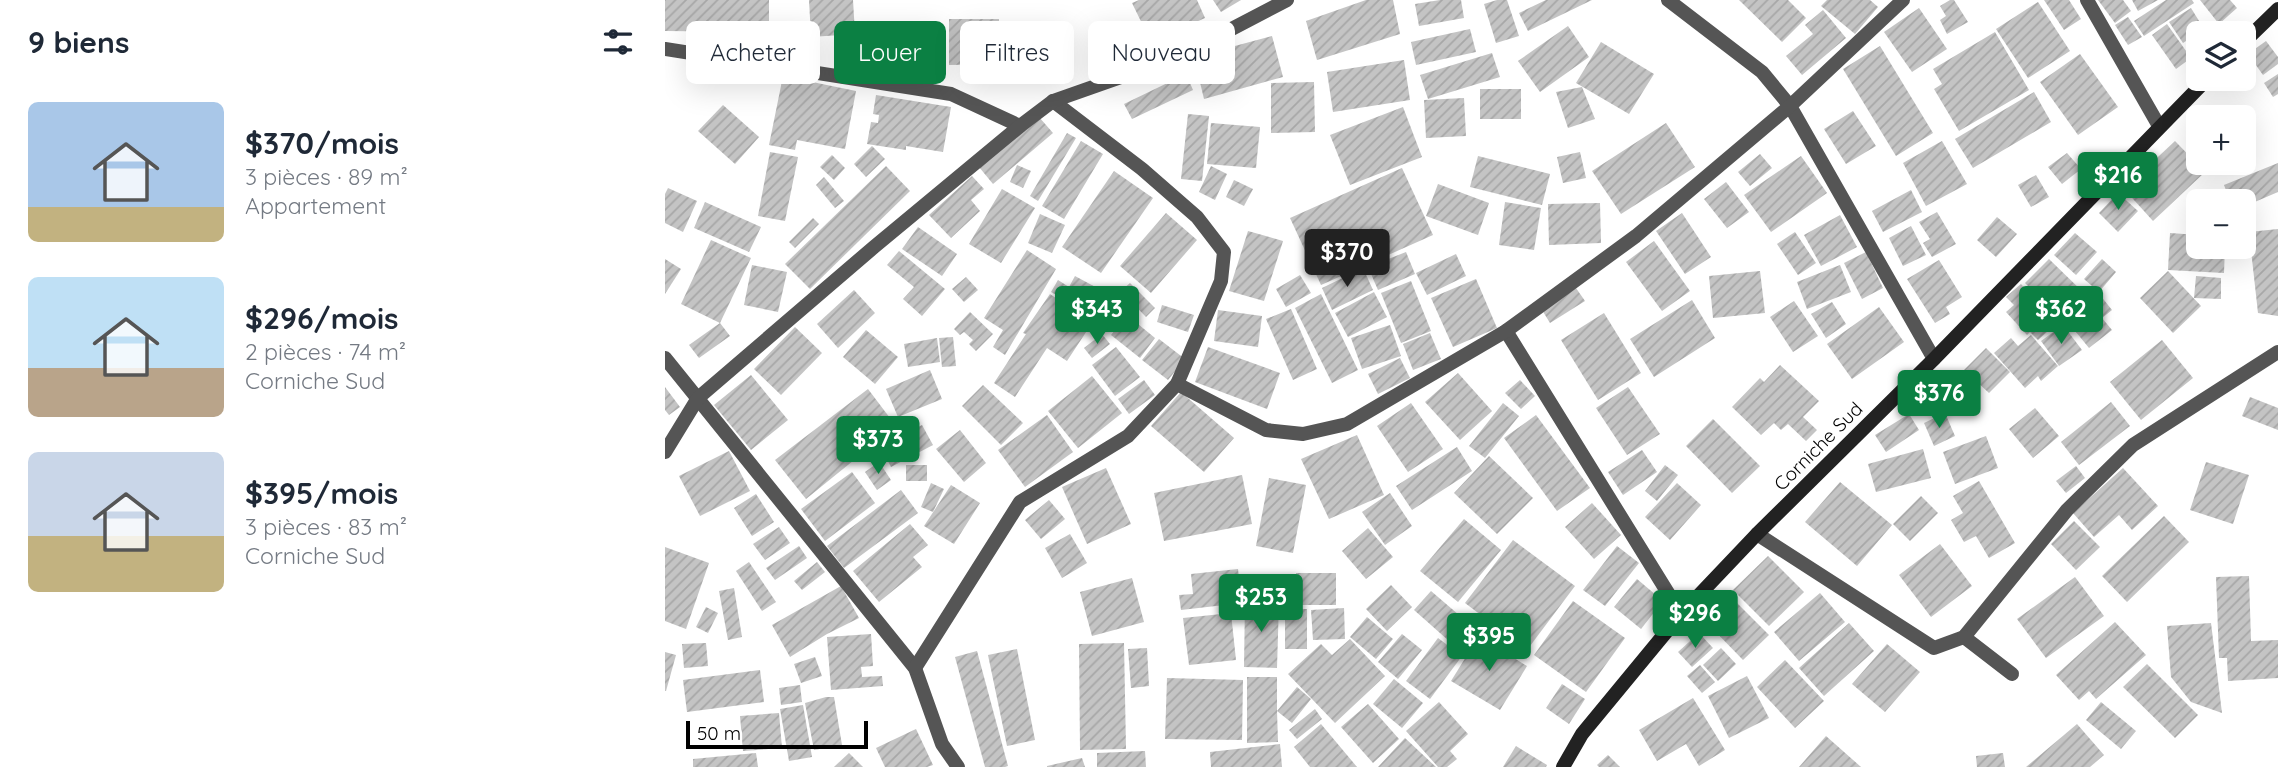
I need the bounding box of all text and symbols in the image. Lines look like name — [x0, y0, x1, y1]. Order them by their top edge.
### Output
chip: Acheter — [686, 21, 820, 84]
chip: Louer — [834, 21, 946, 84]
chip: Filtres — [960, 21, 1074, 84]
chip: Nouveau — [1088, 21, 1235, 84]
map controls — [2186, 21, 2256, 259]
button: layers — [2186, 21, 2256, 91]
text: 9 biens — [28, 23, 129, 61]
icon: filters — [599, 23, 637, 61]
button: + — [2186, 105, 2256, 175]
text: $370/mois — [245, 124, 399, 162]
icon: home — [84, 130, 168, 214]
pin: $216 — [2077, 152, 2159, 212]
text: $216 — [2094, 160, 2142, 189]
text: 3 pièces · 89 m² — [245, 162, 408, 191]
button: − — [2186, 189, 2256, 259]
text: Appartement — [245, 191, 386, 220]
pin: $370 — [1306, 230, 1388, 289]
text: $370 — [1321, 237, 1373, 266]
pin: $343 — [1056, 286, 1138, 346]
pin: $362 — [2020, 286, 2102, 346]
text: $343 — [1071, 294, 1123, 323]
text: $362 — [2035, 294, 2087, 323]
text: $296/mois — [245, 299, 399, 337]
icon: home — [84, 305, 168, 389]
text: 2 pièces · 74 m² — [245, 337, 406, 366]
text: Corniche Sud — [245, 366, 385, 395]
pin: $376 — [1898, 370, 1980, 430]
text: $376 — [1914, 378, 1964, 407]
street label: Corniche Sud — [1769, 397, 1867, 495]
pin: $373 — [837, 416, 919, 476]
text: $373 — [852, 424, 904, 453]
text: $395/mois — [245, 474, 398, 512]
icon: home — [84, 480, 168, 564]
text: 3 pièces · 83 m² — [245, 512, 407, 541]
text: Corniche Sud — [245, 541, 385, 570]
pin: $253 — [1220, 574, 1302, 634]
text: $253 — [1235, 582, 1287, 611]
pin: $296 — [1654, 590, 1736, 650]
text: $296 — [1669, 598, 1721, 627]
pin: $395 — [1448, 614, 1530, 673]
text: $395 — [1463, 621, 1515, 650]
scale bar — [686, 718, 868, 750]
text: 50 m — [697, 721, 741, 745]

